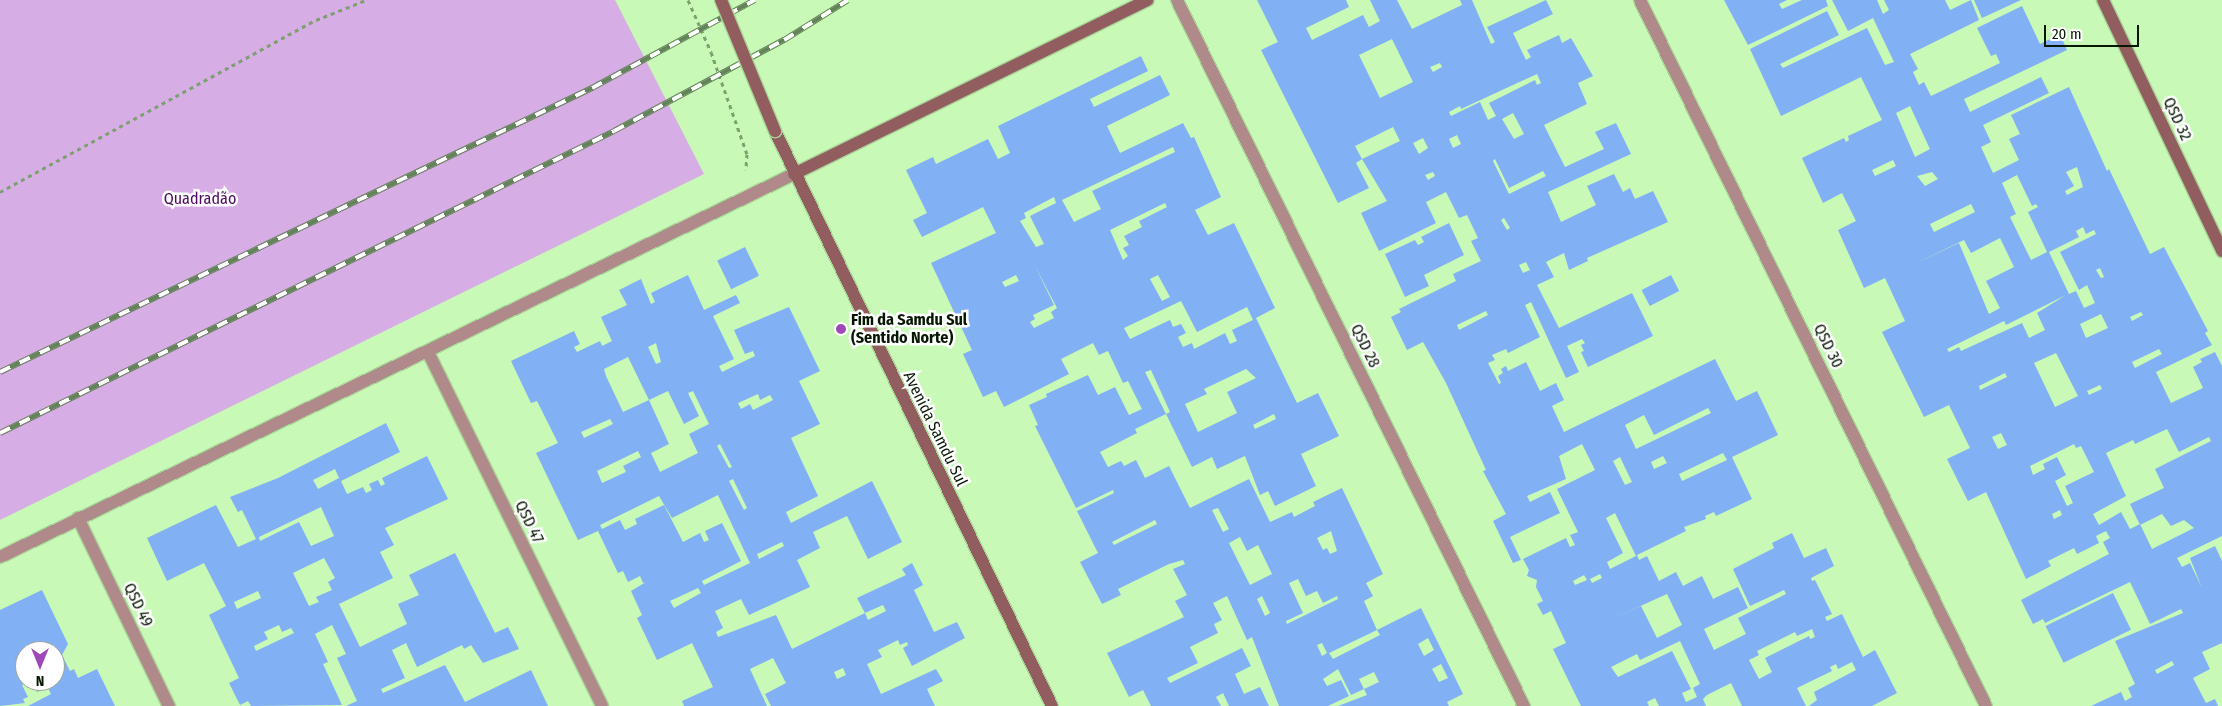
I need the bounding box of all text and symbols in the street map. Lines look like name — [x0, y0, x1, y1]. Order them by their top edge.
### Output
scale bar — [2047, 15, 2142, 47]
text: 20 m — [2052, 25, 2082, 43]
street label: QSD 32 — [2159, 94, 2195, 144]
park label: Quadradão — [164, 189, 236, 209]
place label: Fim da Samdu Sul (Sentido Norte) — [851, 310, 967, 348]
street label: QSD 28 — [1346, 321, 1384, 371]
street label: QSD 30 — [1809, 321, 1847, 371]
marker: Fim da Samdu Sul (Sentido Norte) — [835, 323, 847, 335]
street label: Avenida Samdu Sul — [899, 368, 971, 490]
street label: QSD 47 — [511, 498, 547, 546]
street label: QSD 49 — [119, 580, 157, 630]
north arrow — [15, 641, 65, 691]
text: N — [36, 672, 44, 689]

